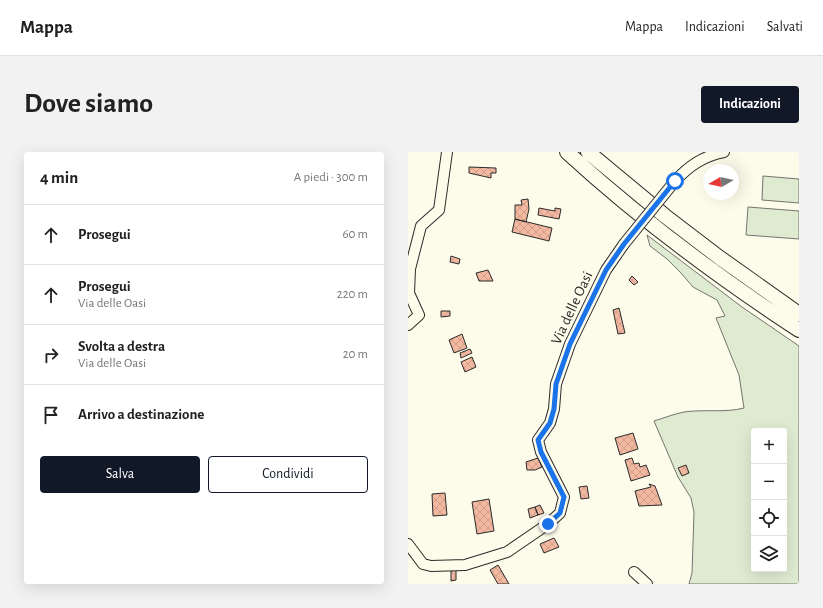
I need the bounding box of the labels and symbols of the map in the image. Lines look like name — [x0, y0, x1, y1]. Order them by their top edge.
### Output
north arrow — [703, 164, 739, 200]
route start — [666, 172, 684, 190]
street label: Via delle Oasi — [549, 269, 595, 347]
route end — [539, 515, 557, 533]

